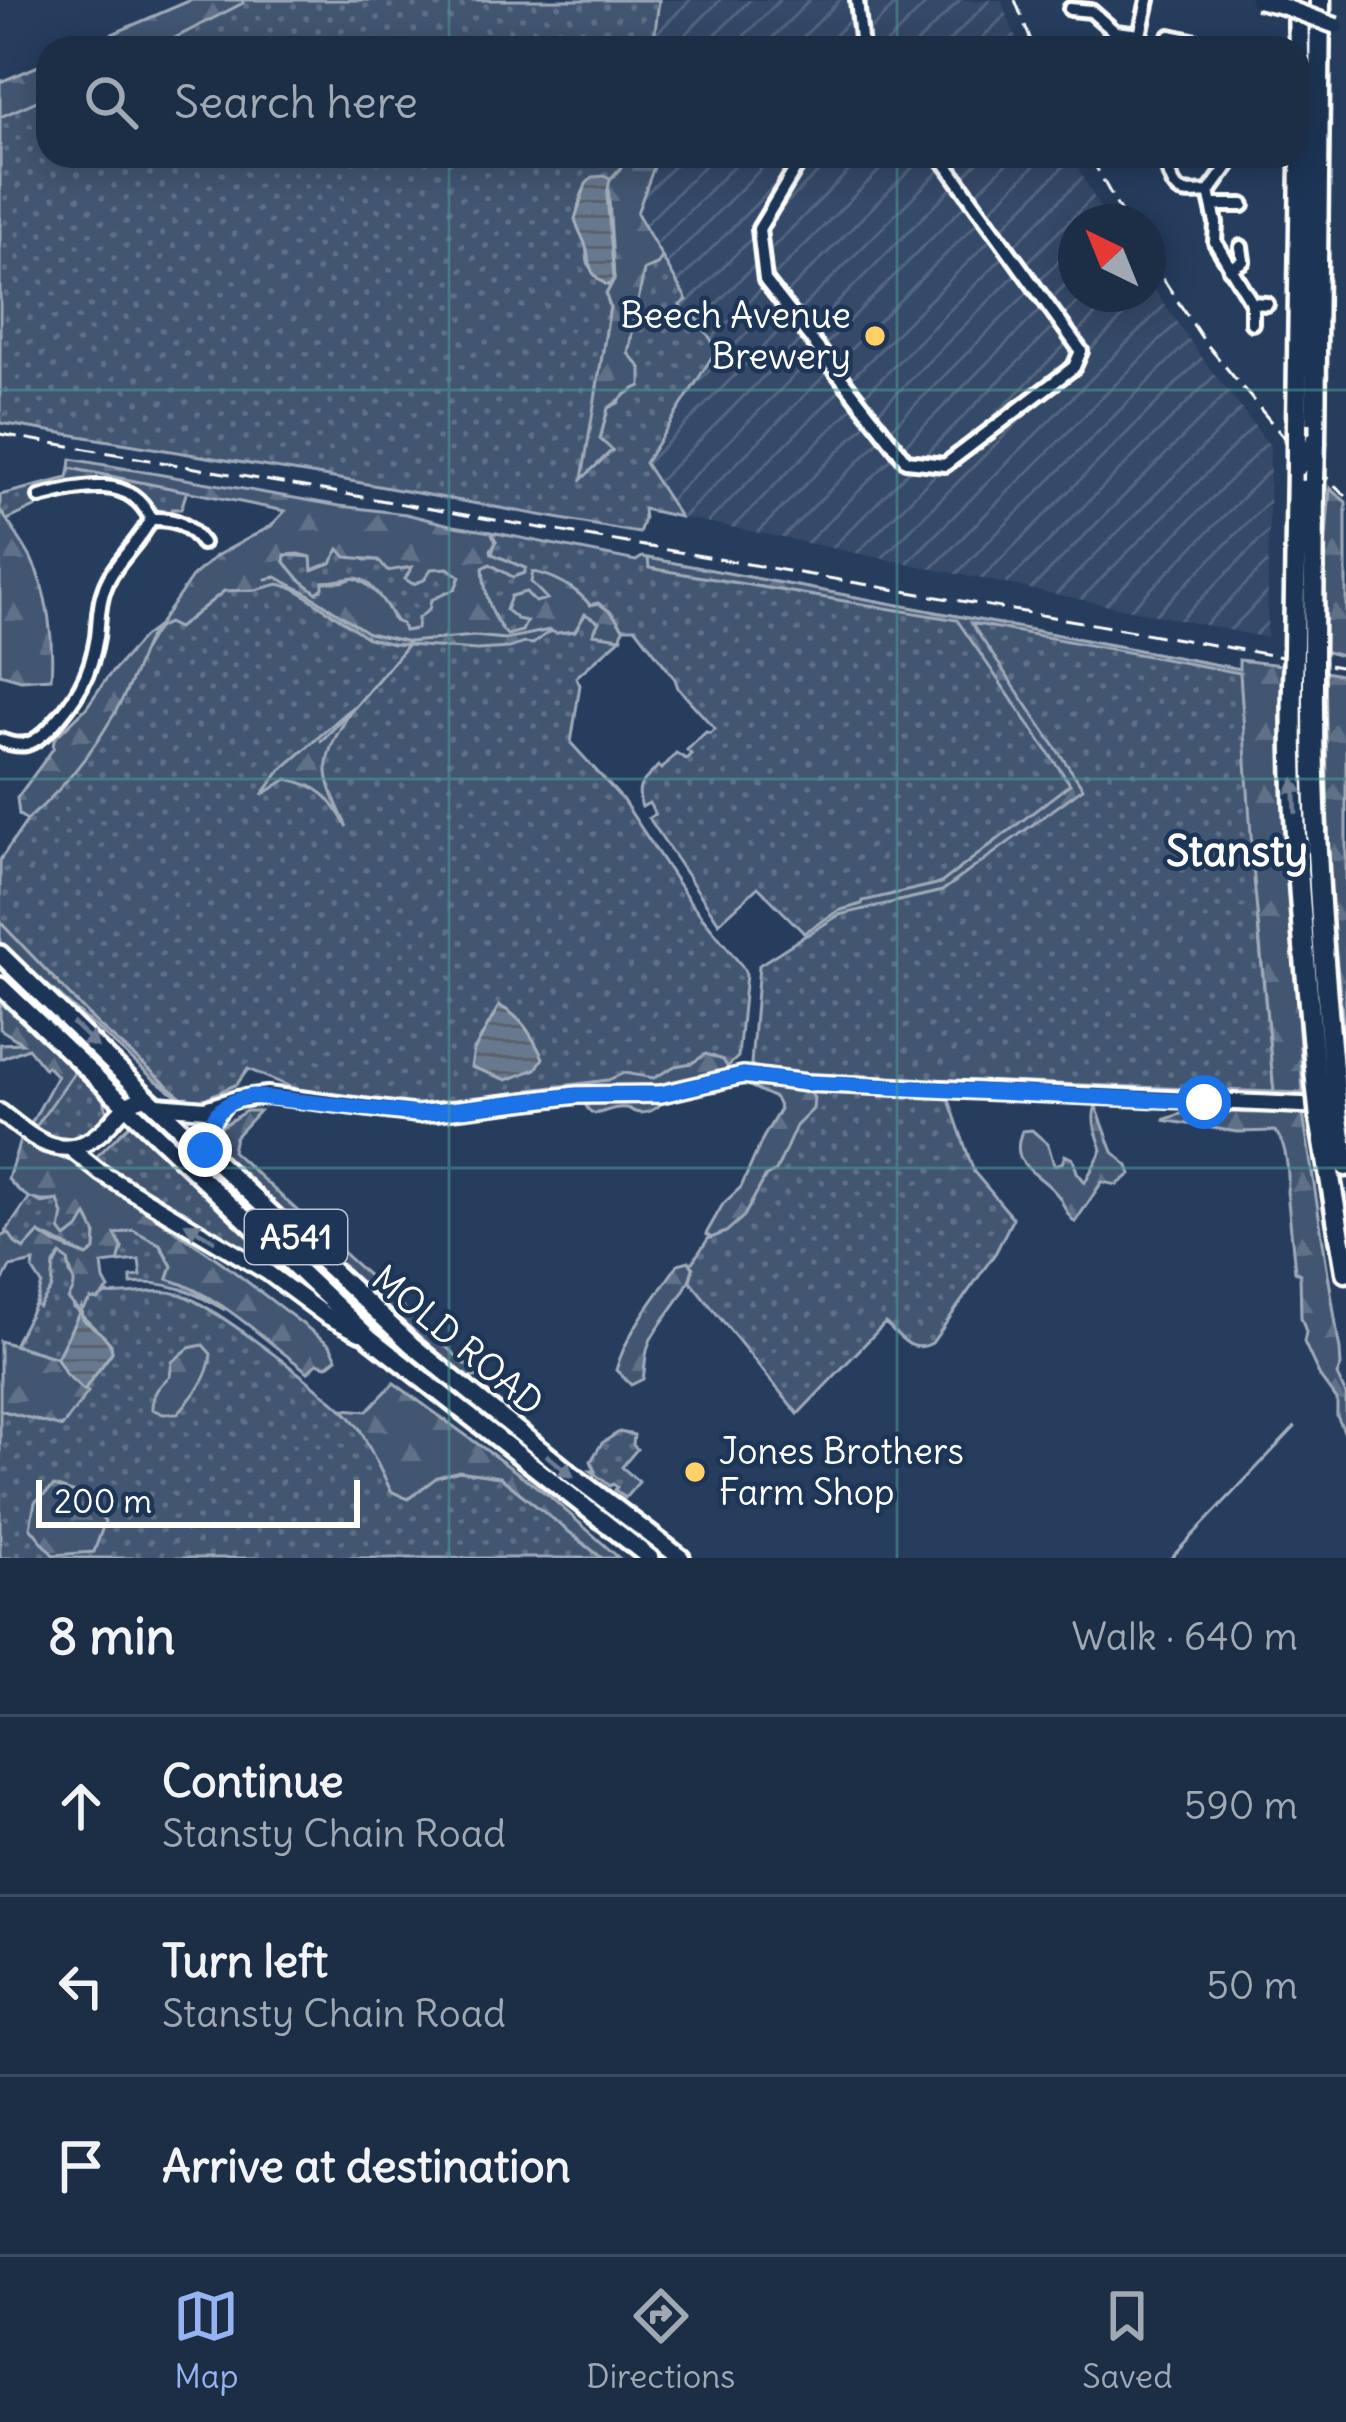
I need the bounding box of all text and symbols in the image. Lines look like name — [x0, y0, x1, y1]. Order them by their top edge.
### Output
search box — [36, 36, 1310, 168]
icon: search — [78, 69, 144, 135]
text: Search here — [174, 74, 418, 130]
north arrow — [1058, 204, 1166, 312]
place label: Beech Avenue Brewery — [620, 293, 851, 379]
marker: Beech Avenue Brewery — [862, 323, 888, 349]
one-way arrow — [1285, 776, 1304, 814]
district label: Stansty — [1166, 825, 1308, 877]
one-way arrow — [70, 1020, 99, 1048]
route start — [1177, 1075, 1231, 1129]
route end — [178, 1123, 232, 1177]
road number: A541 — [245, 1210, 347, 1264]
one-way arrow — [183, 1222, 217, 1243]
street label: MOLD ROAD — [363, 1256, 553, 1425]
place label: Jones Brothers Farm Shop — [719, 1429, 964, 1515]
one-way arrow — [545, 1452, 575, 1478]
marker: Jones Brothers Farm Shop — [682, 1459, 708, 1485]
scale bar — [36, 1474, 360, 1527]
text: 200 m — [54, 1480, 152, 1522]
text: 8 min — [48, 1604, 175, 1668]
text: Walk · 640 m — [1072, 1612, 1298, 1661]
text: Continue — [162, 1753, 344, 1809]
icon: ahead — [48, 1773, 114, 1839]
text: 590 m — [1184, 1781, 1298, 1830]
text: Stansty Chain Road — [162, 1809, 506, 1858]
text: Turn left — [162, 1933, 328, 1989]
icon: left — [48, 1953, 114, 2019]
text: 50 m — [1206, 1961, 1298, 2010]
text: Stansty Chain Road — [162, 1989, 506, 2038]
icon: arrive — [48, 2133, 114, 2199]
text: Arrive at destination — [162, 2138, 571, 2194]
tab: Map — [173, 2283, 239, 2397]
tab: Directions — [586, 2283, 735, 2397]
tab: Saved — [1082, 2283, 1173, 2397]

